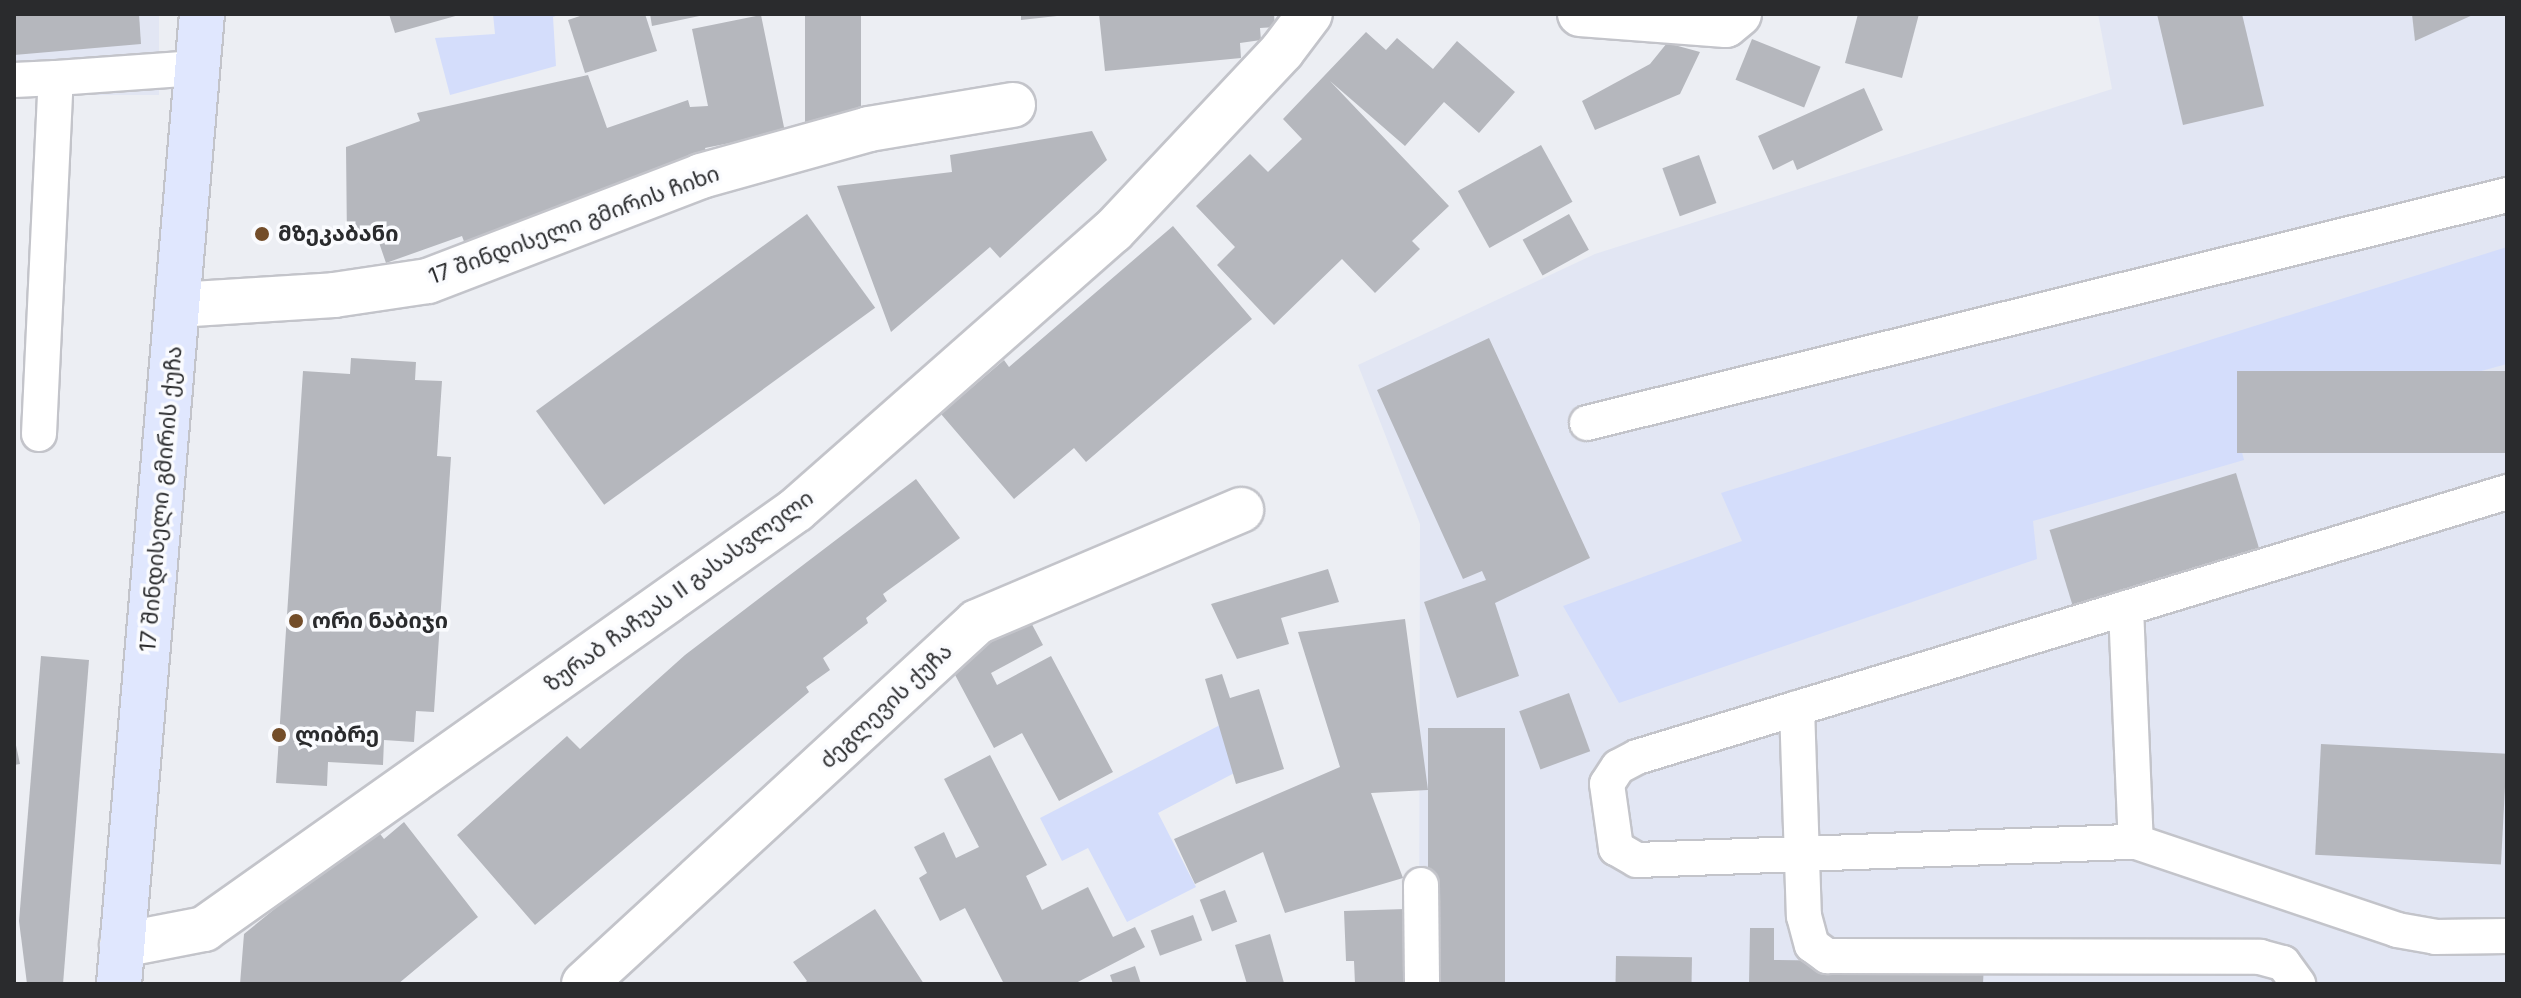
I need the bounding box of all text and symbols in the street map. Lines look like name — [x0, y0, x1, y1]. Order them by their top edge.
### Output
street label: 17 შინდისელი გმირის ჩიხი — [425, 160, 723, 290]
place label: მზეკაბანი — [278, 221, 399, 247]
marker: მზეკაბანი — [253, 225, 271, 243]
street label: 17 შინდისელი გმირის ქუჩა — [134, 345, 188, 653]
street label: ზურაბ ჩაჩუას II გასასვლელი — [540, 485, 818, 697]
place label: ორი ნაბიჯი — [312, 608, 448, 634]
marker: ორი ნაბიჯი — [287, 612, 305, 630]
street label: ძეგლევის ქუჩა — [814, 638, 958, 774]
place label: ლიბრე — [295, 722, 379, 748]
marker: ლიბრე — [270, 726, 288, 744]

